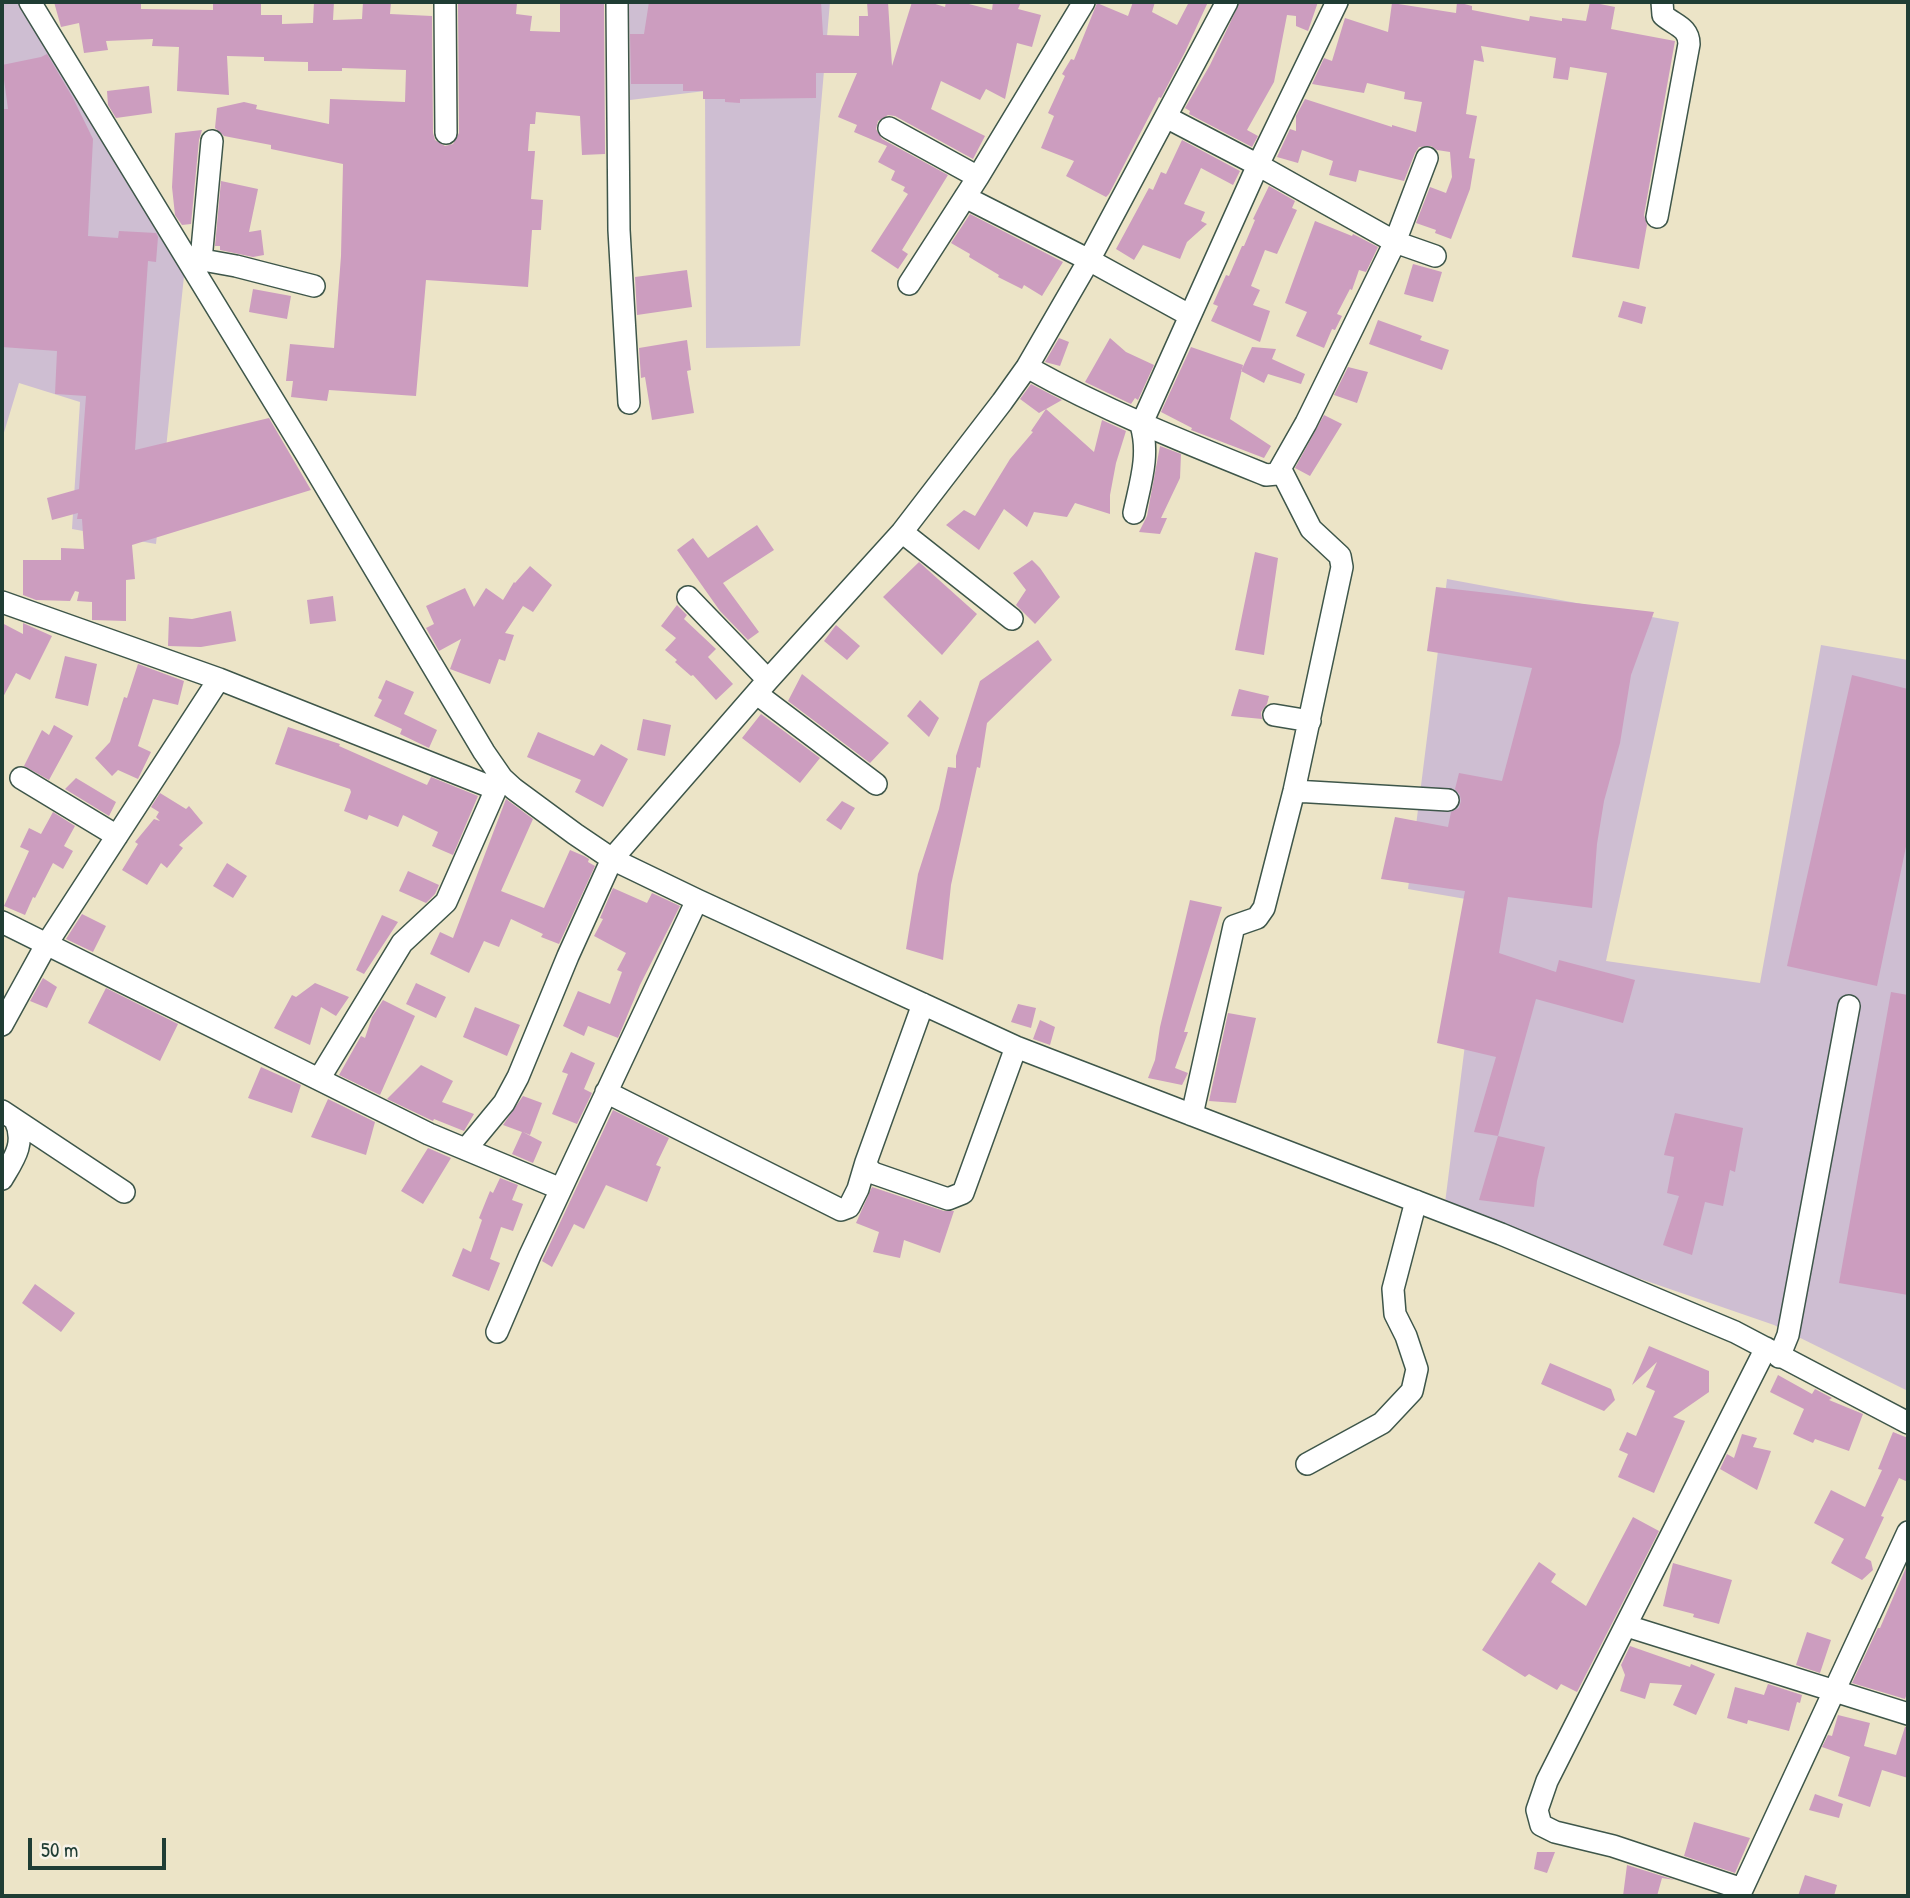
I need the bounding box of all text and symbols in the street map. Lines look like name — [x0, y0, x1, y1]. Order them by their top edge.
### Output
scale bar — [32, 1825, 170, 1869]
text: 50 m — [41, 1835, 78, 1864]

